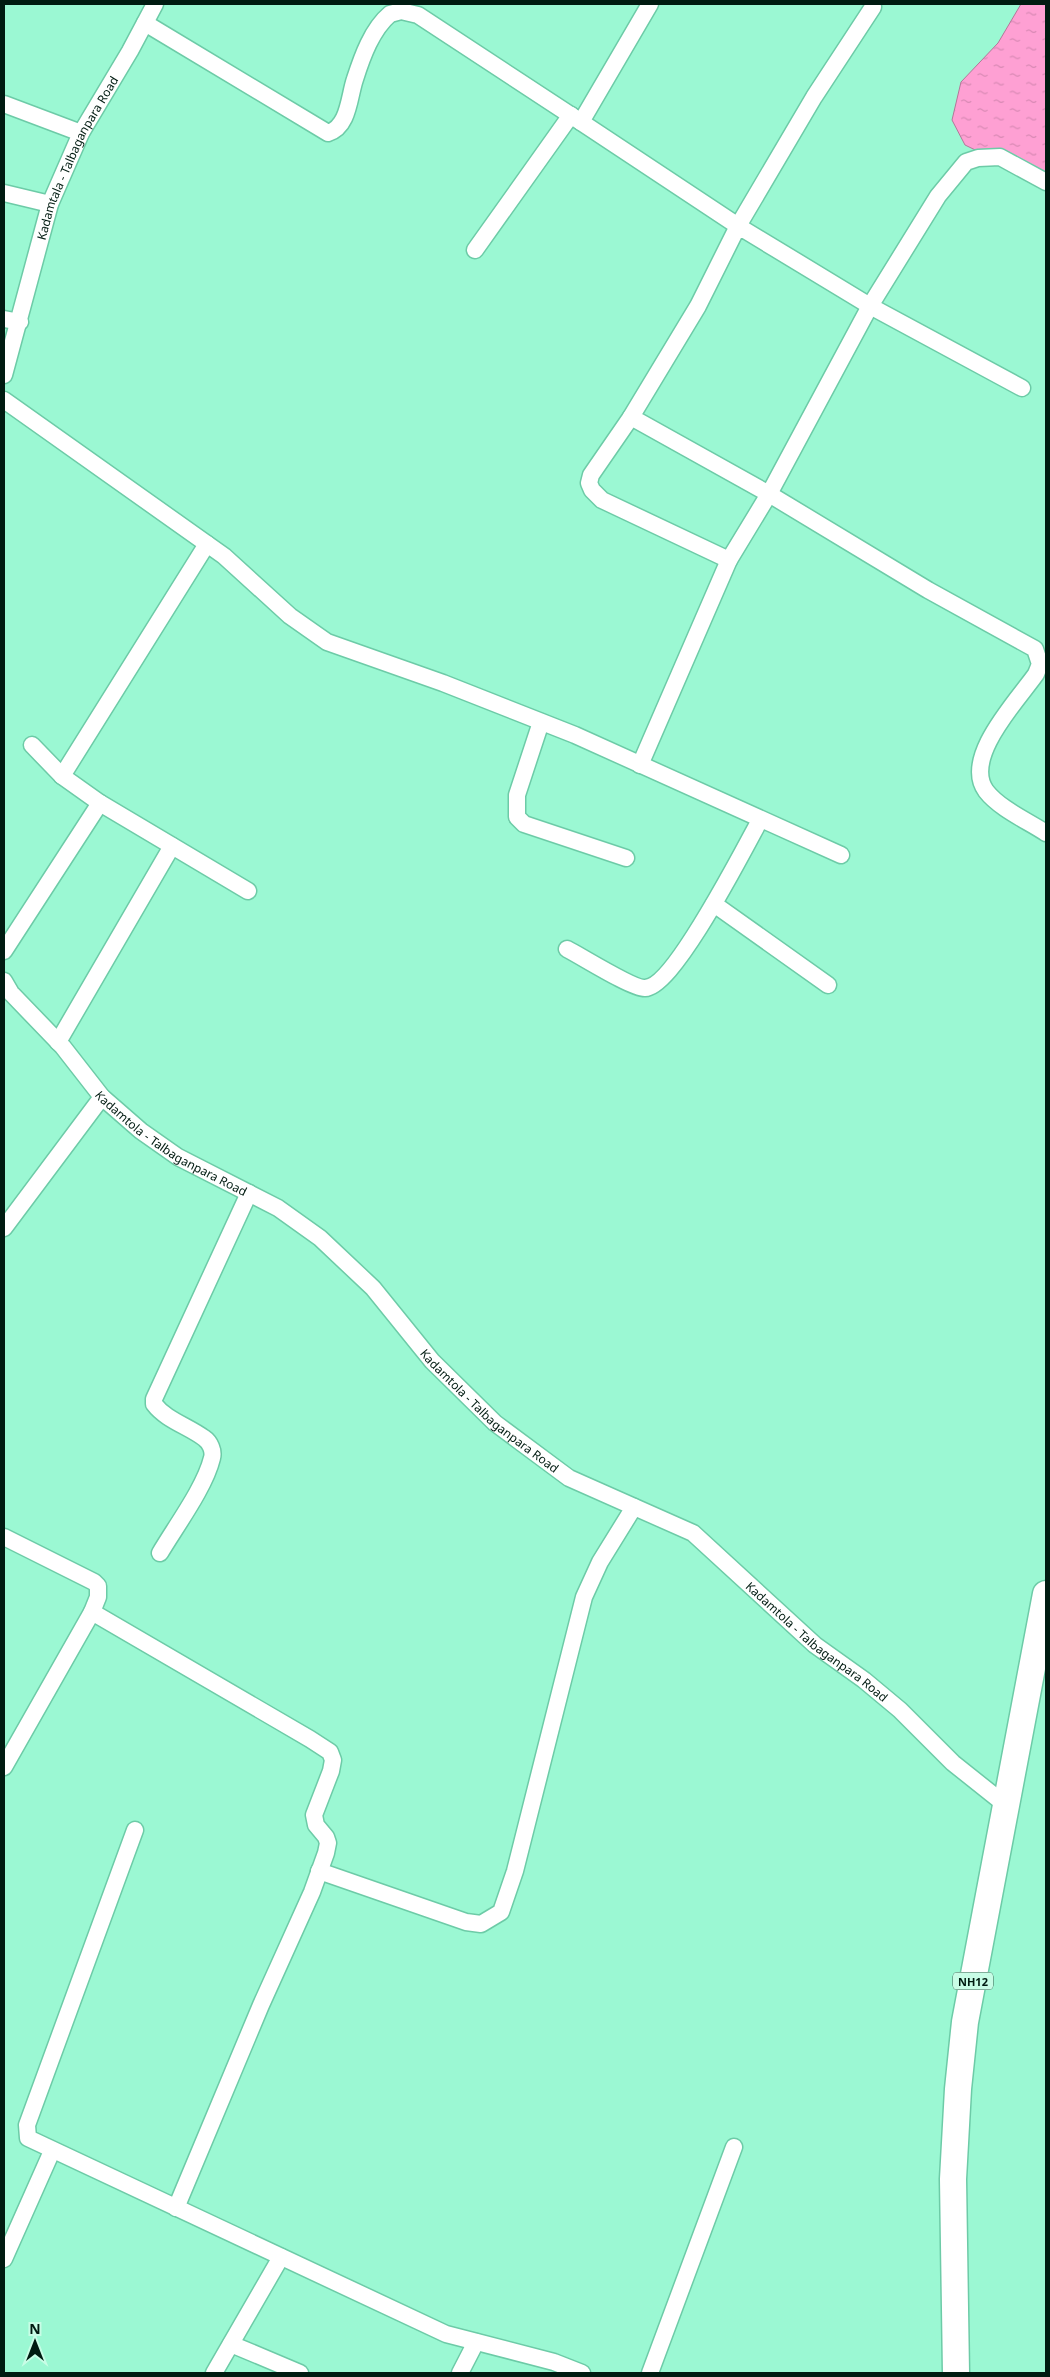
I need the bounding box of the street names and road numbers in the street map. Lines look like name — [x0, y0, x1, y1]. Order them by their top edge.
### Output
street label: Kadamtala - Talbaganpara Road — [32, 73, 122, 242]
street label: Kadamtola - Talbaganpara Road — [91, 1087, 250, 1199]
street label: Kadamtola - Talbaganpara Road — [417, 1345, 562, 1476]
street label: Kadamtola - Talbaganpara Road — [742, 1577, 892, 1705]
road number: NH12 — [953, 1972, 993, 1990]

